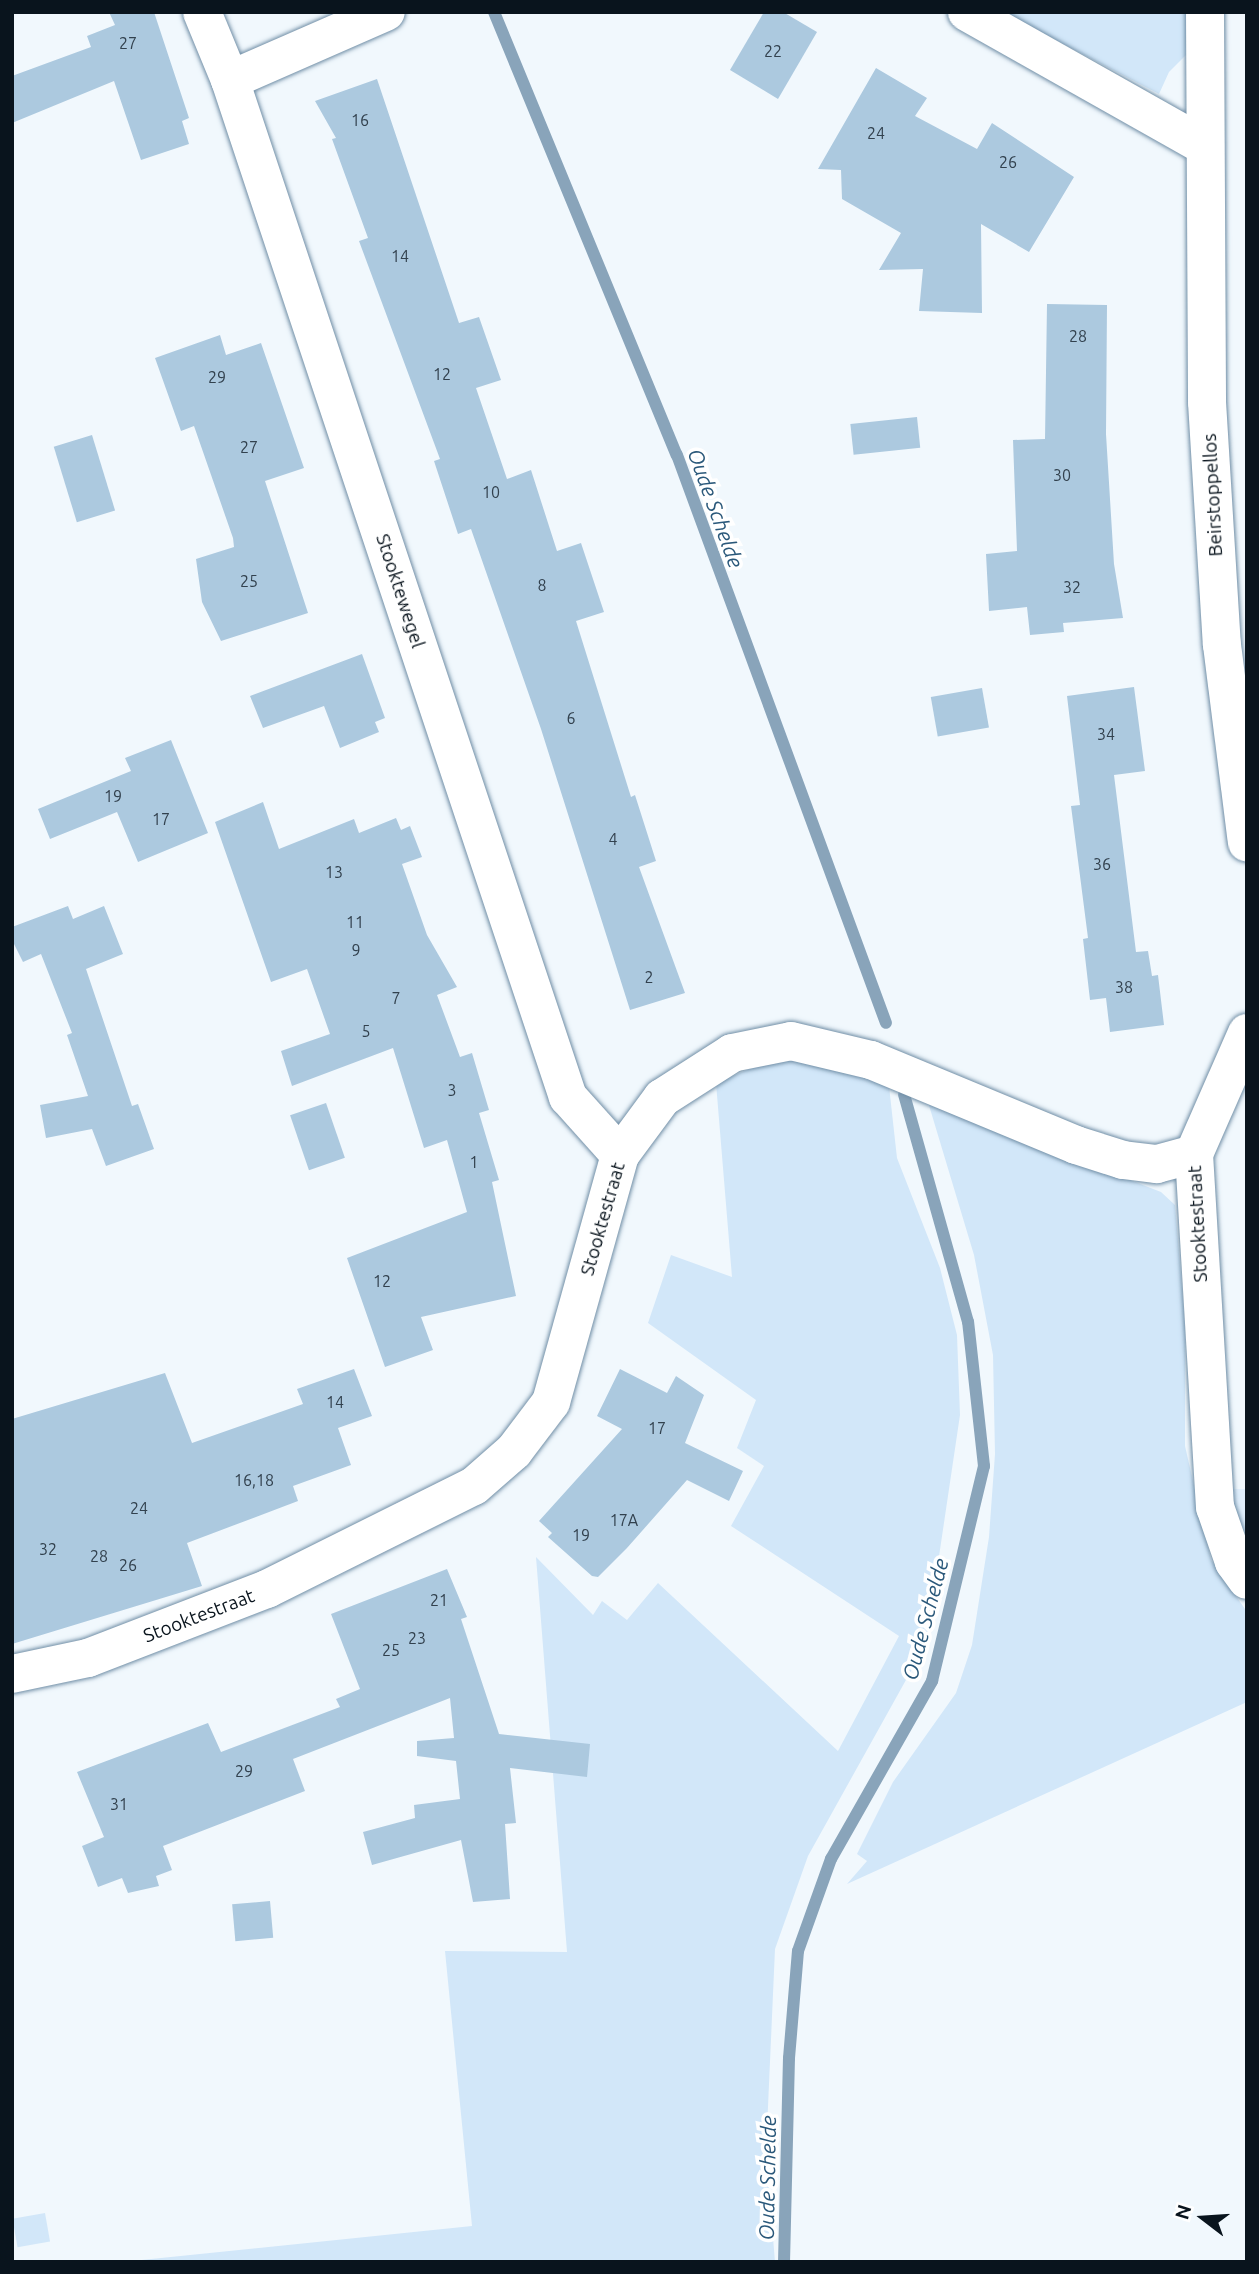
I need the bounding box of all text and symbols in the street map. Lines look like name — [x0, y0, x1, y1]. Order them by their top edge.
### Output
house number: 27 — [119, 33, 137, 53]
house number: 22 — [764, 41, 782, 61]
house number: 16 — [351, 110, 369, 130]
house number: 24 — [867, 123, 885, 143]
house number: 26 — [999, 152, 1017, 172]
house number: 14 — [391, 246, 409, 266]
house number: 28 — [1069, 326, 1087, 346]
house number: 12 — [433, 364, 451, 384]
house number: 29 — [208, 367, 226, 387]
street label: Beirstoppellos — [1198, 433, 1228, 557]
house number: 27 — [240, 437, 258, 457]
water label: Oude Schelde — [683, 445, 749, 571]
house number: 30 — [1053, 465, 1071, 485]
house number: 10 — [482, 482, 500, 502]
street label: Stooktewegel — [371, 531, 429, 651]
house number: 25 — [240, 571, 258, 591]
house number: 8 — [537, 575, 547, 595]
house number: 32 — [1063, 577, 1081, 597]
house number: 6 — [566, 708, 576, 728]
house number: 34 — [1097, 724, 1115, 744]
house number: 19 — [104, 786, 122, 806]
house number: 17 — [152, 809, 170, 829]
house number: 4 — [608, 829, 618, 849]
house number: 36 — [1093, 854, 1111, 874]
house number: 13 — [325, 862, 343, 882]
house number: 11 — [346, 912, 364, 932]
house number: 9 — [351, 940, 361, 960]
house number: 2 — [644, 967, 654, 987]
house number: 38 — [1115, 977, 1133, 997]
house number: 7 — [391, 988, 401, 1008]
house number: 5 — [361, 1021, 371, 1041]
house number: 3 — [447, 1080, 457, 1100]
house number: 1 — [469, 1152, 479, 1172]
street label: Stooktestraat — [576, 1160, 630, 1278]
street label: Stooktestraat — [1184, 1165, 1212, 1283]
house number: 12 — [373, 1271, 391, 1291]
house number: 14 — [326, 1392, 344, 1412]
house number: 17 — [648, 1418, 666, 1438]
house number: 16,18 — [234, 1470, 274, 1490]
house number: 24 — [130, 1498, 148, 1518]
house number: 17A — [610, 1510, 638, 1530]
house number: 19 — [572, 1525, 590, 1545]
house number: 32 — [39, 1539, 57, 1559]
house number: 28 — [90, 1546, 108, 1566]
house number: 26 — [119, 1555, 137, 1575]
water label: Oude Schelde — [897, 1555, 953, 1683]
street label: Stooktestraat — [140, 1584, 258, 1648]
house number: 21 — [430, 1590, 448, 1610]
house number: 23 — [408, 1628, 426, 1648]
house number: 25 — [382, 1640, 400, 1660]
house number: 29 — [235, 1761, 253, 1781]
house number: 31 — [110, 1794, 128, 1814]
water label: Oude Schelde — [753, 2115, 781, 2241]
north arrow — [1168, 2183, 1238, 2253]
text: N — [1170, 2202, 1196, 2222]

